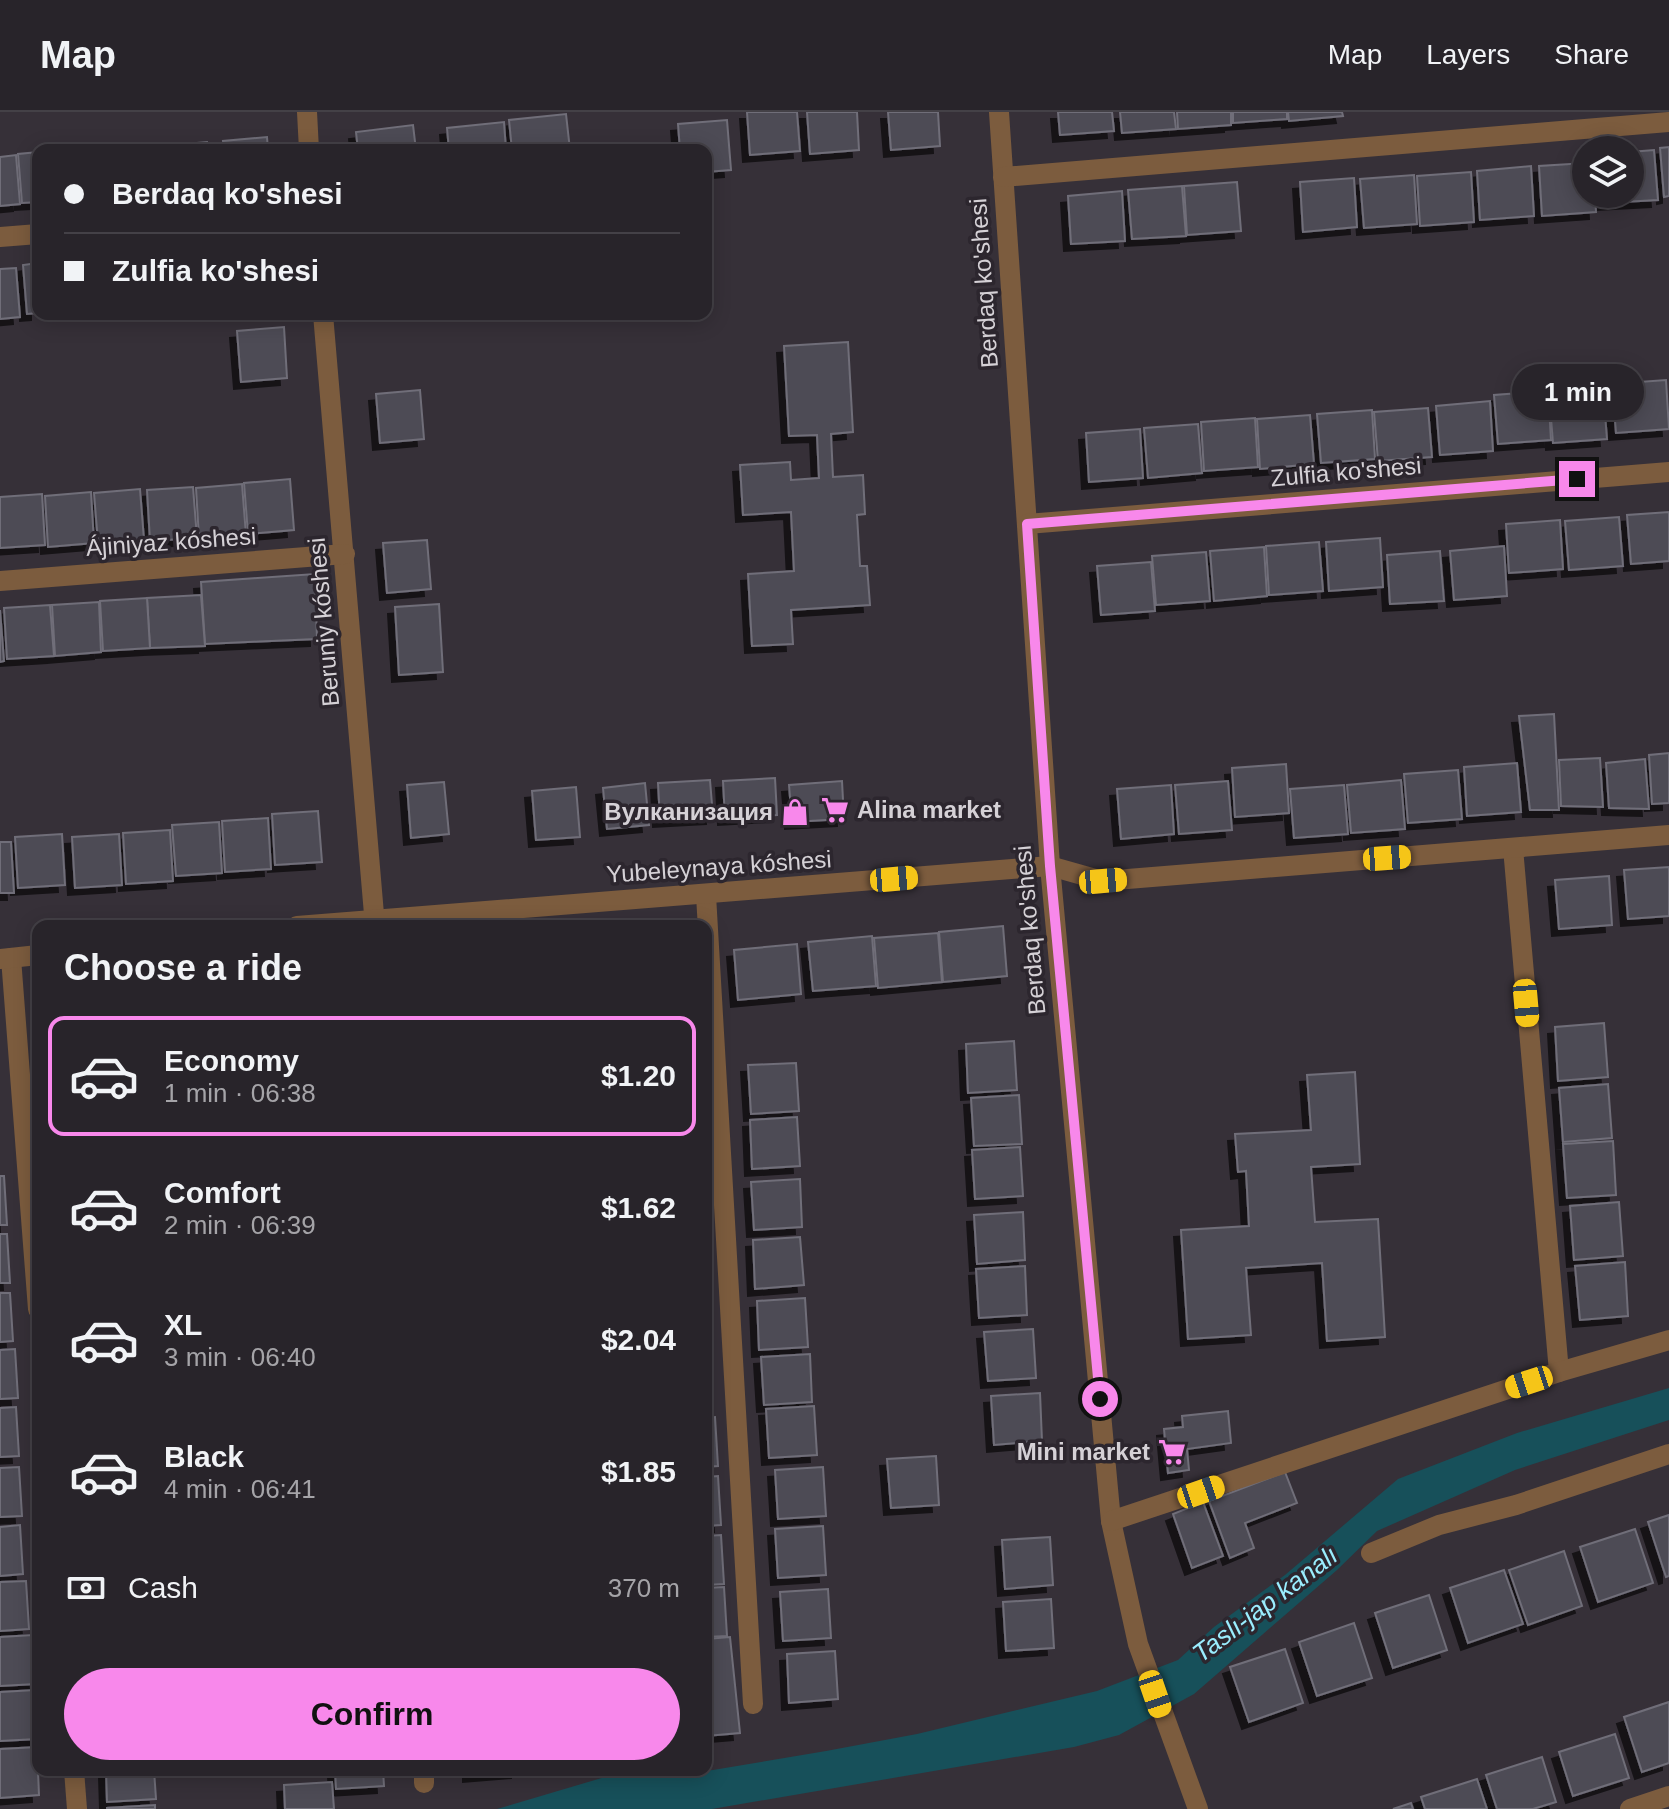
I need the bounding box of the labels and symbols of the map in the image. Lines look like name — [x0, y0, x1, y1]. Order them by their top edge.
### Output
street label: Berdaq ko'shesi — [964, 197, 1003, 369]
callout: 1 min — [1511, 363, 1643, 419]
street label: Zulfia ko'shesi — [1269, 451, 1423, 492]
route end — [1559, 461, 1595, 497]
street label: Ájiniyaz kóshesi — [85, 522, 257, 561]
street label: Beruniy kóshesi — [303, 536, 344, 708]
supermarket icon: Alina market — [820, 795, 850, 825]
place label: Alina market — [857, 796, 1001, 823]
shop icon: Вулканизация — [780, 797, 810, 827]
place label: Вулканизация — [604, 798, 773, 825]
street label: Berdaq ko'shesi — [1009, 844, 1050, 1016]
car — [1362, 844, 1412, 872]
street label: Yubeleynaya kóshesi — [606, 845, 832, 888]
car — [869, 865, 919, 893]
car — [1078, 867, 1128, 895]
car — [1512, 978, 1540, 1028]
car — [1502, 1363, 1556, 1401]
route start — [1082, 1381, 1118, 1417]
supermarket icon: Mini market — [1157, 1437, 1187, 1467]
place label: Mini market — [1017, 1438, 1150, 1465]
car — [1174, 1473, 1228, 1511]
water label: Taslı-jap kanalı — [1187, 1540, 1343, 1668]
car — [1136, 1667, 1174, 1721]

